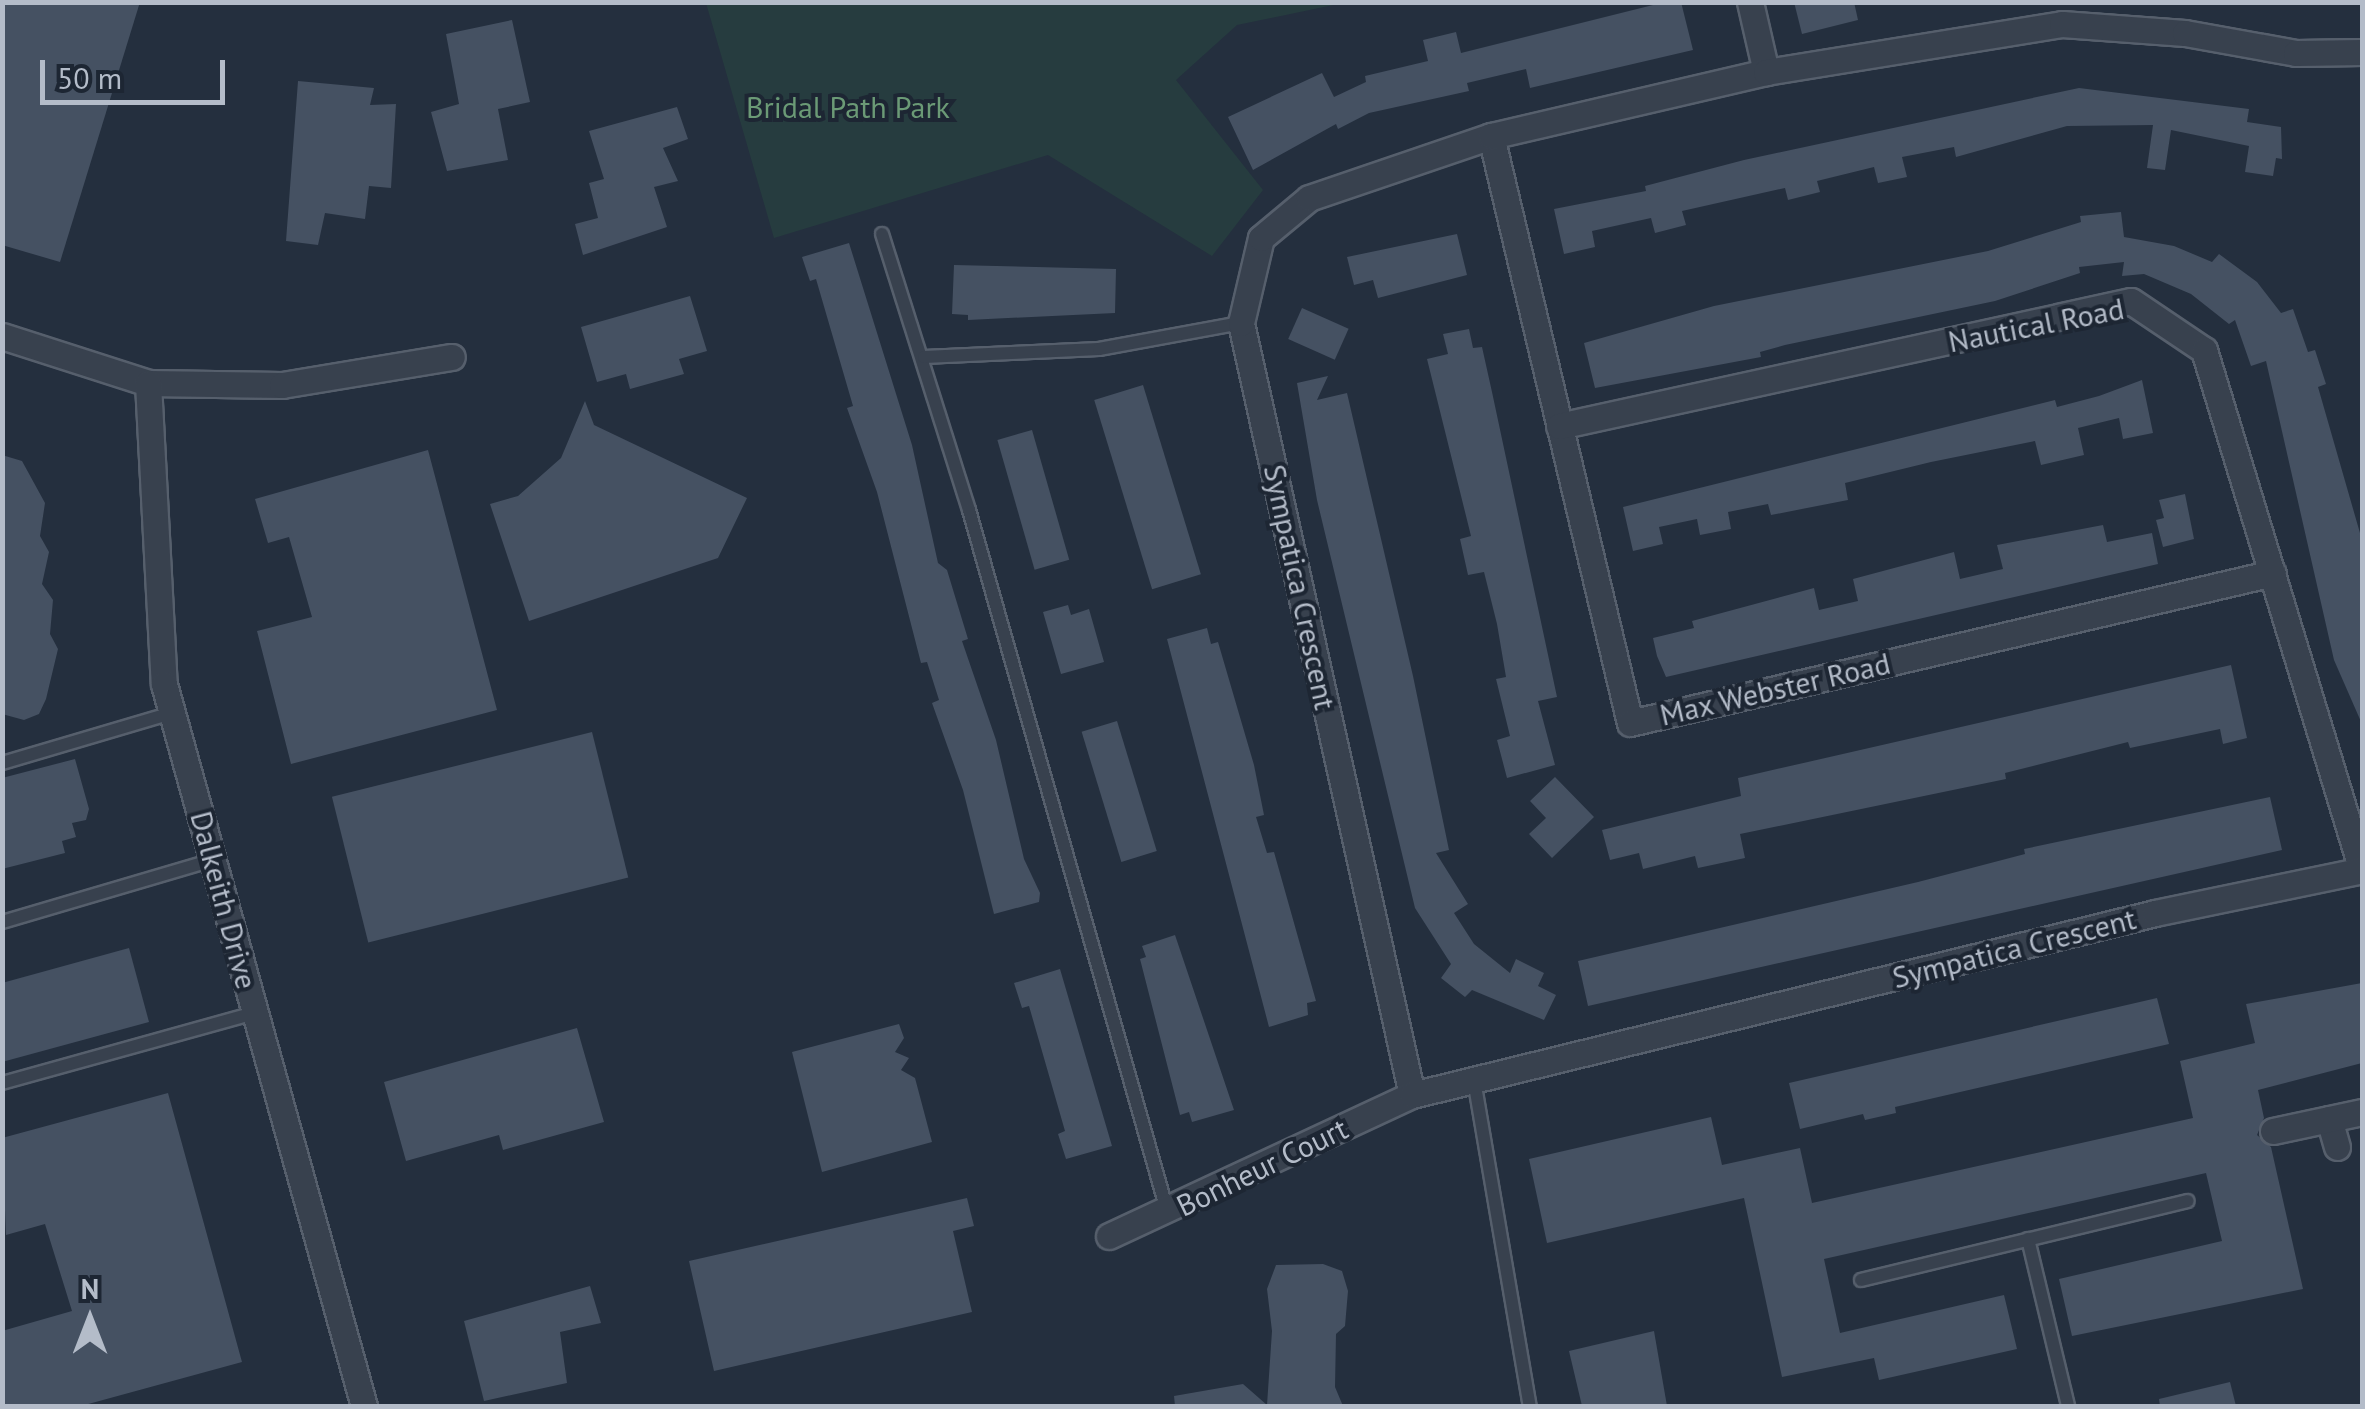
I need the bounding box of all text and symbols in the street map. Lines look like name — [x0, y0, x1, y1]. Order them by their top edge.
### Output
scale bar — [45, 40, 230, 102]
text: 50 m — [57, 58, 122, 97]
park label: Bridal Path Park — [746, 89, 950, 125]
street label: Nautical Road — [1945, 290, 2127, 360]
street label: Sympatica Crescent — [1256, 461, 1344, 713]
street label: Max Webster Road — [1656, 645, 1894, 733]
street label: Dalkeith Drive — [183, 807, 265, 993]
street label: Sympatica Crescent — [1889, 900, 2139, 996]
street label: Bonheur Court — [1171, 1110, 1353, 1224]
north arrow — [40, 1269, 140, 1369]
text: N — [81, 1270, 99, 1307]

